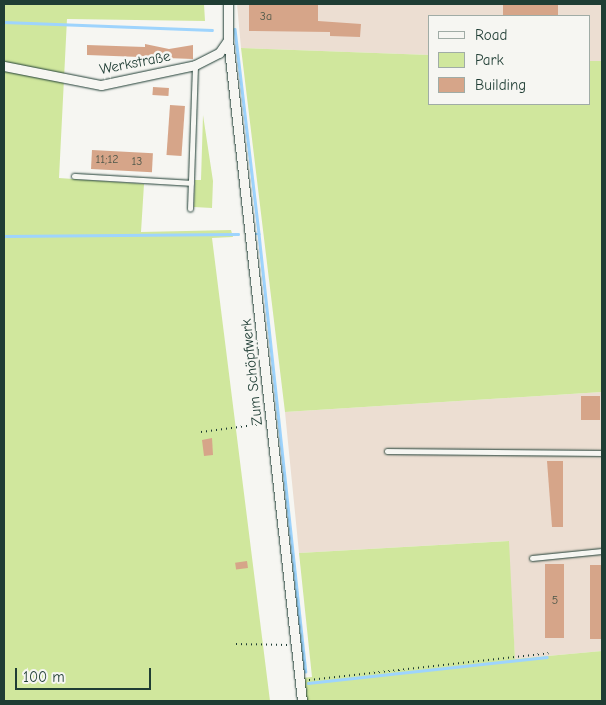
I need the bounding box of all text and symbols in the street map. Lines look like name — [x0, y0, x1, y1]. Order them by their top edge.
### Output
house number: 3a — [260, 10, 272, 24]
legend — [428, 15, 591, 105]
text: Road — [475, 26, 507, 44]
street label: Werkstraße — [98, 47, 172, 79]
text: Park — [475, 51, 504, 69]
text: Building — [475, 76, 526, 94]
house number: 11;12 — [96, 153, 118, 167]
house number: 13 — [132, 155, 142, 169]
street label: Zum Schöpfwerk — [237, 318, 267, 426]
house number: 5 — [552, 594, 558, 608]
scale bar — [18, 658, 154, 690]
text: 100 m — [23, 668, 65, 686]

